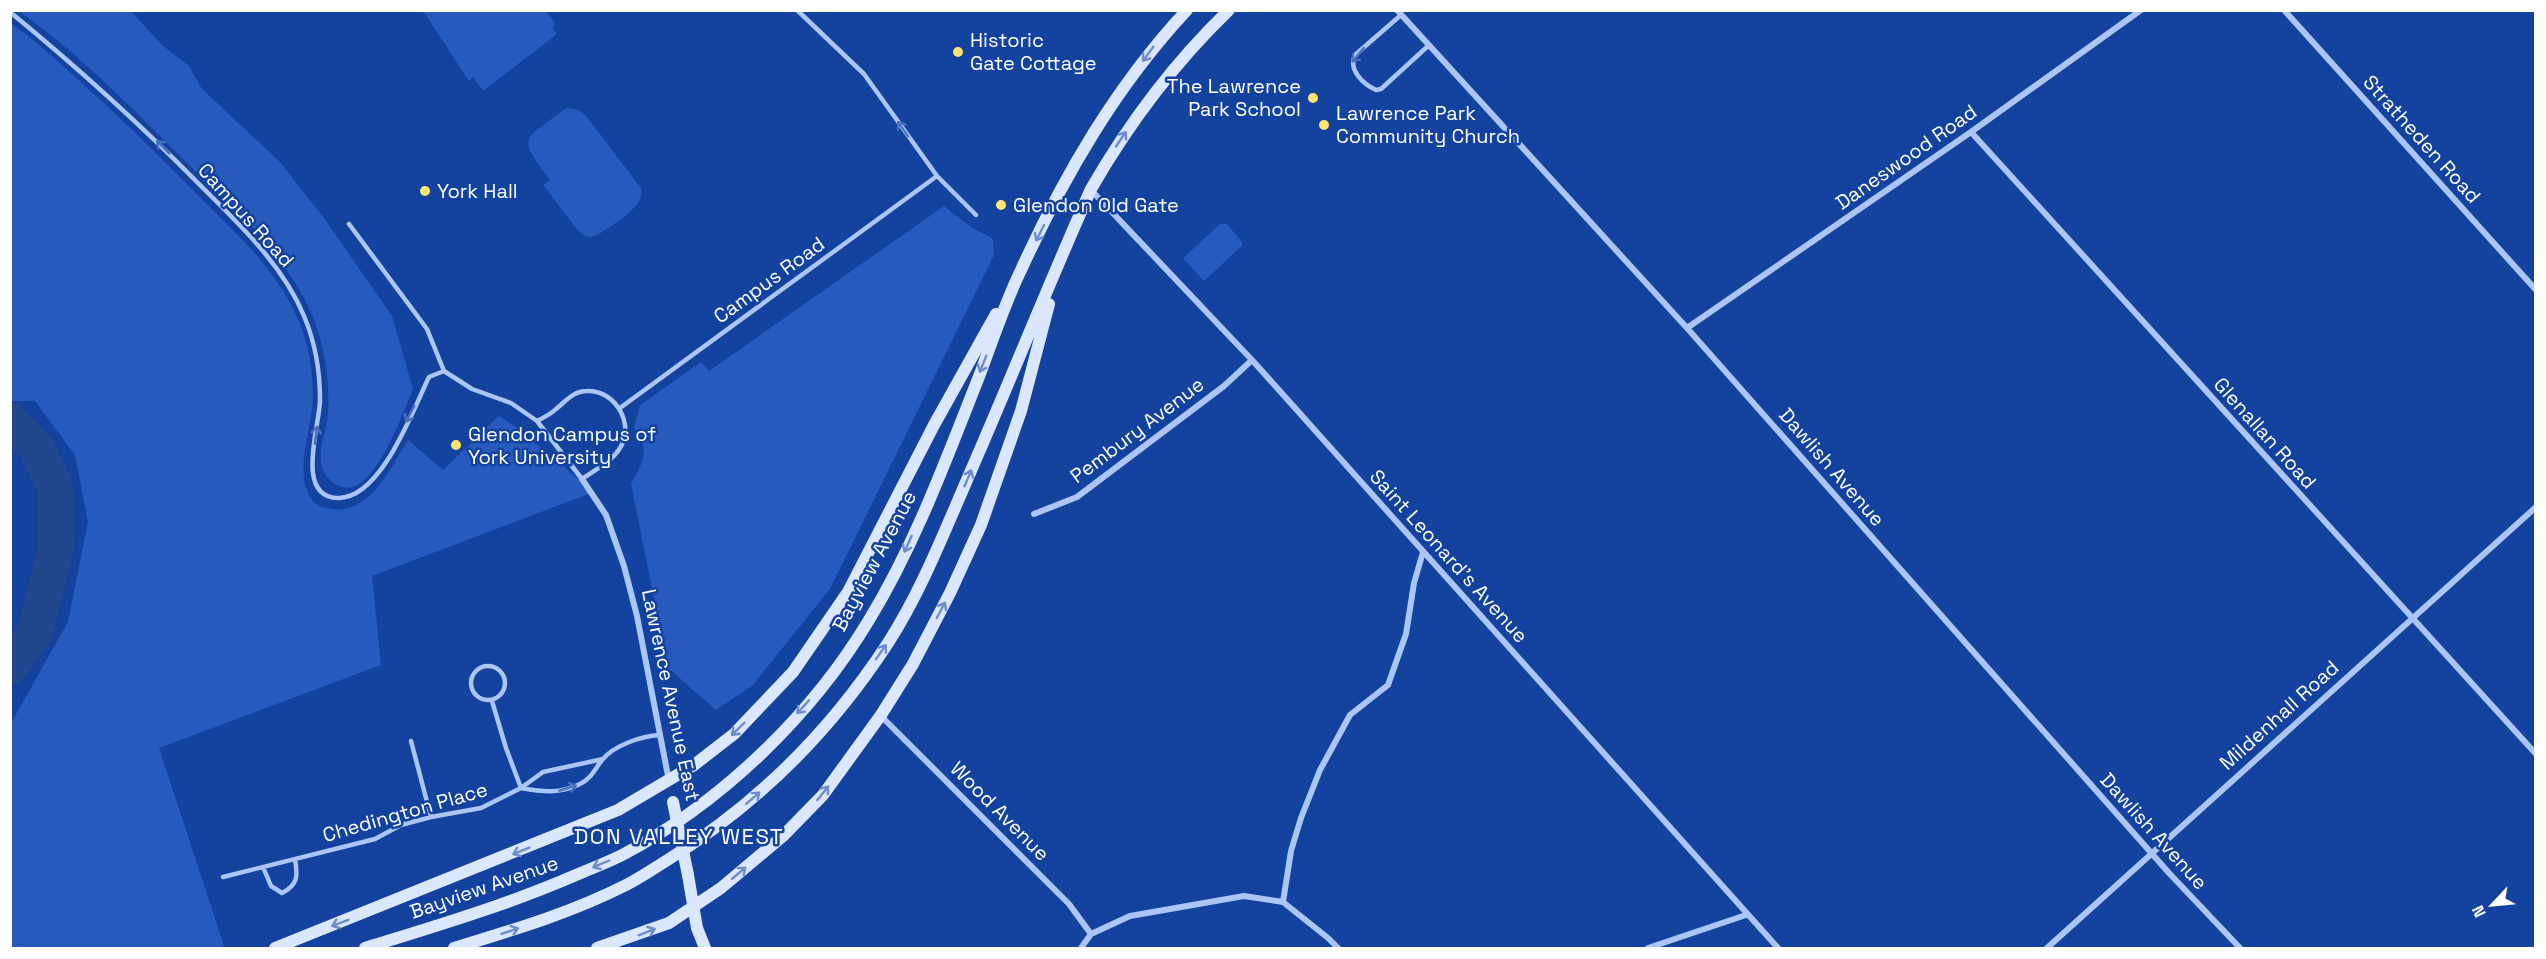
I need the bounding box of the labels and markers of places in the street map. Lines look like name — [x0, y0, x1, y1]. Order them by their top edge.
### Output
place label: Historic Gate Cottage — [970, 27, 1097, 76]
marker: Historic Gate Cottage — [951, 45, 965, 59]
place label: The Lawrence Park School — [1167, 73, 1301, 122]
marker: The Lawrence Park School — [1306, 91, 1320, 105]
place label: Lawrence Park Community Church — [1336, 100, 1520, 149]
marker: Lawrence Park Community Church — [1317, 118, 1331, 132]
place label: York Hall — [437, 178, 518, 204]
marker: York Hall — [418, 184, 432, 198]
place label: Glendon Old Gate — [1013, 192, 1179, 218]
marker: Glendon Old Gate — [994, 198, 1008, 212]
place label: Glendon Campus of York University — [468, 421, 656, 470]
marker: Glendon Campus of York University — [449, 438, 463, 452]

